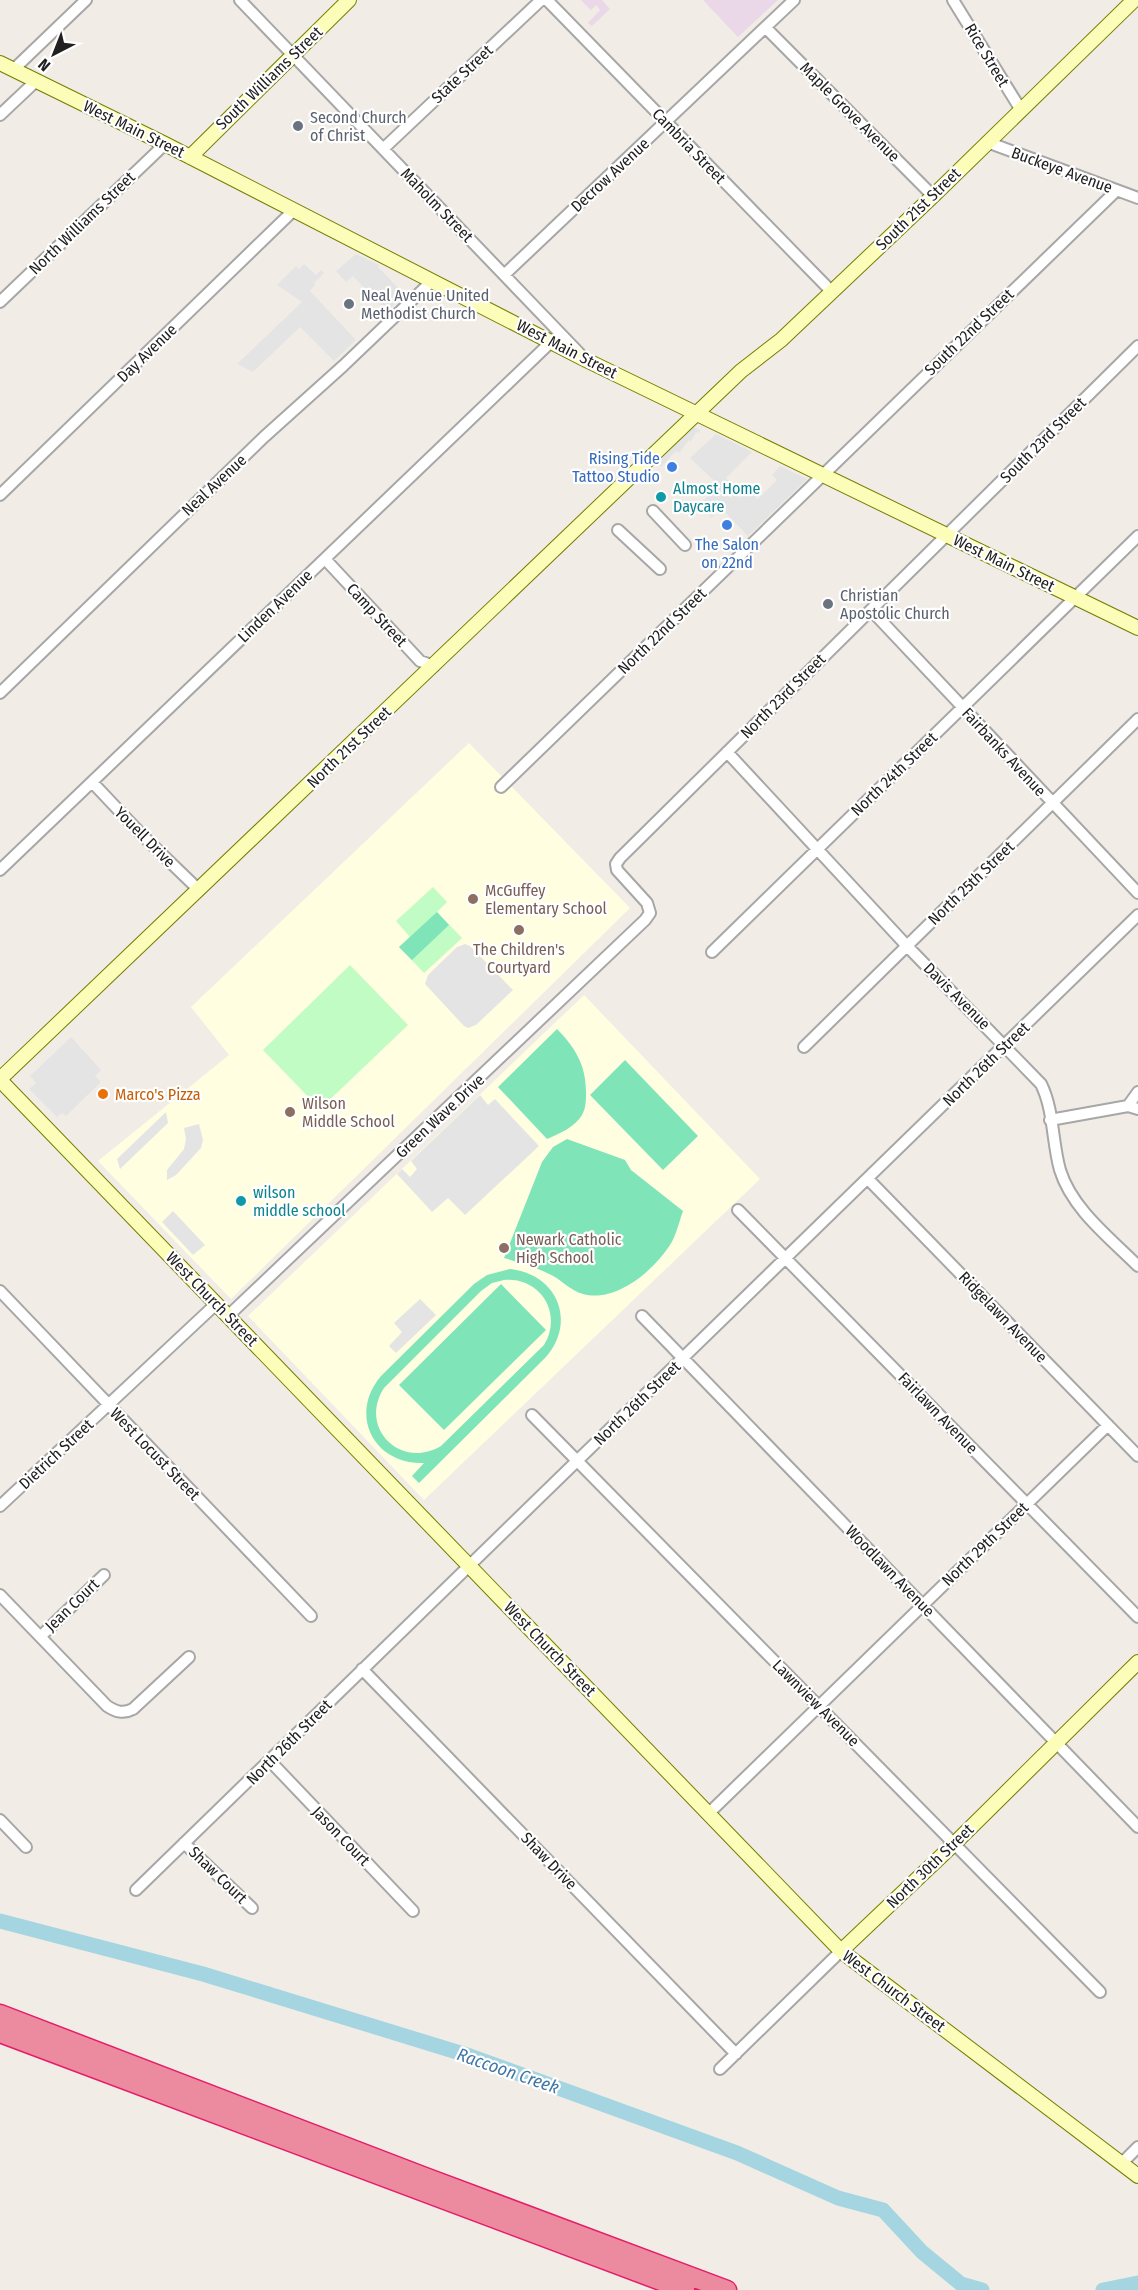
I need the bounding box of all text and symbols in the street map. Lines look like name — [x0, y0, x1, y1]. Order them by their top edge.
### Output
street label: Rice Street — [961, 20, 1014, 91]
street label: South Williams Street — [212, 22, 327, 134]
north arrow — [24, 24, 84, 84]
street label: State Street — [427, 40, 497, 107]
text: N — [34, 55, 54, 75]
street label: Maple Grove Avenue — [796, 58, 904, 166]
street label: West Main Street — [80, 96, 188, 162]
street label: Cambria Street — [648, 104, 730, 188]
place label: Second Church of Christ — [310, 108, 407, 145]
marker: Second Church of Christ — [291, 119, 305, 133]
street label: Decrow Avenue — [567, 134, 653, 216]
street label: Buckeye Avenue — [1009, 143, 1115, 197]
street label: South 21st Street — [872, 163, 965, 254]
street label: Maholm Street — [397, 164, 478, 247]
street label: North Williams Street — [25, 167, 139, 278]
street label: South 22nd Street — [921, 284, 1018, 379]
place label: Neal Avenue United Methodist Church — [361, 286, 489, 323]
marker: Neal Avenue United Methodist Church — [342, 297, 356, 311]
street label: West Main Street — [514, 315, 621, 383]
street label: Day Avenue — [113, 320, 181, 386]
street label: South 23rd Street — [996, 393, 1090, 487]
place label: Rising Tide Tattoo Studio — [572, 449, 660, 486]
street label: Neal Avenue — [178, 450, 250, 520]
marker: Rising Tide Tattoo Studio — [665, 460, 679, 474]
place label: Almost Home Daycare — [673, 479, 761, 516]
marker: Almost Home Daycare — [654, 490, 668, 504]
marker: The Salon on 22nd — [720, 518, 734, 532]
street label: West Main Street — [950, 530, 1058, 596]
place label: The Salon on 22nd — [695, 535, 759, 572]
street label: Linden Avenue — [234, 566, 316, 646]
street label: Camp Street — [343, 579, 412, 651]
street label: North 22nd Street — [614, 584, 711, 678]
place label: Christian Apostolic Church — [840, 586, 950, 623]
marker: Christian Apostolic Church — [821, 597, 835, 611]
street label: North 23rd Street — [737, 649, 830, 742]
street label: North 21st Street — [303, 702, 395, 792]
street label: Fairbanks Avenue — [958, 704, 1050, 800]
street label: North 24th Street — [847, 728, 942, 820]
street label: Youell Drive — [111, 803, 179, 871]
street label: North 25th Street — [924, 837, 1018, 929]
place label: McGuffey Elementary School — [485, 881, 607, 918]
marker: McGuffey Elementary School — [466, 892, 480, 906]
marker: The Children's Courtyard — [512, 923, 526, 937]
place label: The Children's Courtyard — [473, 940, 565, 977]
street label: Davis Avenue — [920, 959, 994, 1033]
street label: North 26th Street — [939, 1017, 1034, 1110]
street label: Green Wave Drive — [392, 1070, 488, 1162]
place label: Marco's Pizza — [115, 1085, 201, 1104]
marker: Marco's Pizza — [96, 1087, 110, 1101]
place label: Wilson Middle School — [302, 1094, 395, 1131]
marker: Wilson Middle School — [283, 1105, 297, 1119]
place label: wilson middle school — [253, 1183, 345, 1220]
marker: wilson middle school — [234, 1194, 248, 1208]
place label: Newark Catholic High School — [516, 1230, 622, 1267]
marker: Newark Catholic High School — [497, 1241, 511, 1255]
street label: West Church Street — [162, 1248, 262, 1351]
street label: Ridgelawn Avenue — [955, 1268, 1051, 1367]
street label: North 26th Street — [590, 1356, 685, 1449]
street label: Fairlawn Avenue — [894, 1368, 982, 1458]
street label: West Locust Street — [106, 1404, 204, 1505]
street label: Dietrich Street — [15, 1414, 98, 1493]
street label: North 29th Street — [938, 1498, 1033, 1590]
street label: Woodlawn Avenue — [842, 1521, 939, 1621]
street label: Jean Court — [41, 1574, 103, 1635]
street label: West Church Street — [500, 1598, 600, 1701]
street label: Lawnview Avenue — [769, 1656, 863, 1750]
street label: North 26th Street — [242, 1695, 336, 1789]
street label: Jason Court — [308, 1802, 374, 1870]
street label: North 30th Street — [883, 1819, 978, 1912]
street label: Shaw Drive — [517, 1828, 581, 1894]
street label: Shaw Court — [185, 1843, 252, 1908]
street label: West Church Street — [839, 1946, 950, 2036]
water label: Raccoon Creek — [454, 2043, 562, 2099]

